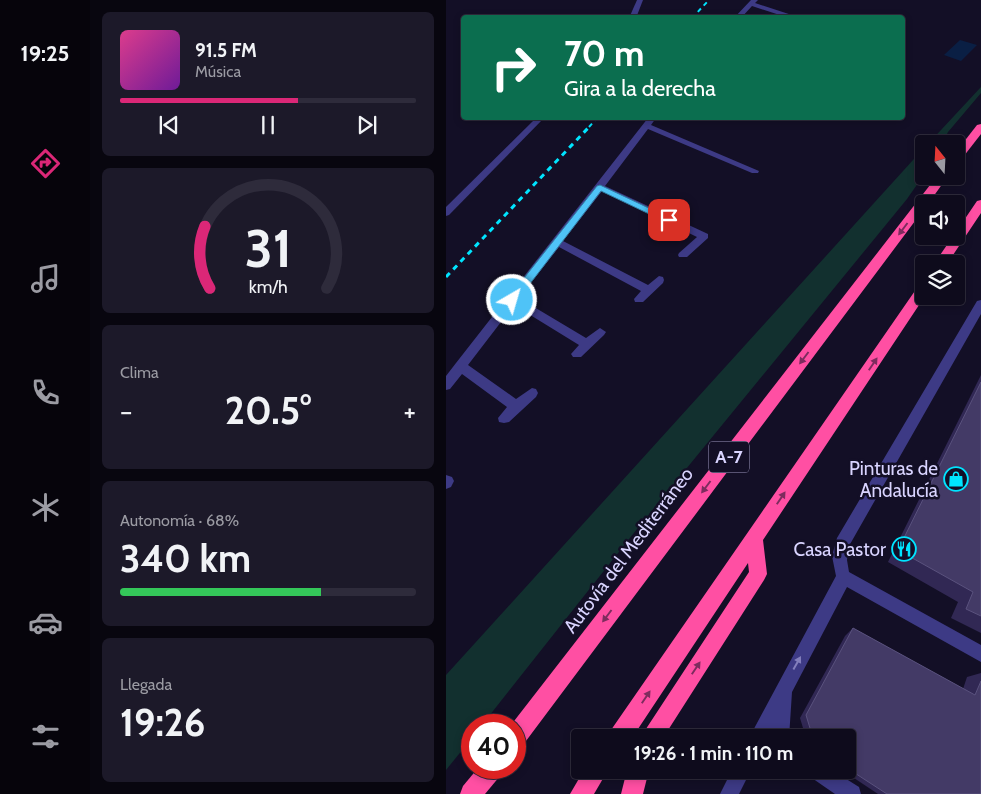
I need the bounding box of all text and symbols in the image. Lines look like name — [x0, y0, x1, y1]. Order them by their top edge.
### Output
text: 70 m — [564, 32, 645, 75]
icon: right — [481, 35, 546, 100]
text: 91.5 FM — [195, 39, 257, 62]
text: 19:25 — [21, 40, 69, 67]
text: Música — [195, 62, 241, 81]
text: Gira a la derecha — [564, 75, 716, 102]
icon: previous — [155, 111, 183, 139]
icon: pause — [254, 111, 282, 139]
icon: next — [353, 111, 381, 139]
north arrow — [915, 135, 965, 185]
map controls — [915, 135, 965, 305]
icon: directions — [28, 146, 63, 181]
button: sound — [915, 195, 965, 245]
pin — [648, 199, 690, 241]
icon: arrive — [655, 206, 683, 234]
text: 31 — [244, 217, 292, 280]
one-way arrow — [898, 222, 908, 236]
button: layers — [915, 255, 965, 305]
icon: music — [28, 261, 63, 296]
position arrow — [485, 273, 537, 325]
text: km/h — [248, 276, 288, 297]
one-way arrow — [799, 351, 810, 364]
one-way arrow — [868, 357, 877, 370]
text: Clima — [120, 363, 159, 382]
icon: phone — [28, 375, 63, 410]
text: 20.5° — [225, 387, 311, 434]
text: − — [120, 394, 132, 428]
text: + — [404, 394, 416, 428]
road number: A-7 — [709, 442, 749, 472]
place label: Pinturas de Andalucía — [849, 457, 938, 502]
street label: Autovía del Mediterráneo — [559, 463, 698, 638]
shop icon: Pinturas de Andalucía — [943, 466, 969, 492]
one-way arrow — [700, 480, 711, 493]
icon: climate — [28, 490, 63, 525]
one-way arrow — [776, 491, 786, 505]
text: Autonomía · 68% — [120, 511, 239, 530]
text: 340 km — [120, 535, 251, 582]
restaurant icon: Casa Pastor — [891, 536, 917, 562]
place label: Casa Pastor — [794, 538, 886, 561]
icon: car — [28, 605, 63, 640]
one-way arrow — [602, 609, 612, 623]
one-way arrow — [792, 656, 801, 670]
one-way arrow — [691, 661, 701, 674]
text: Llegada — [120, 675, 172, 694]
one-way arrow — [641, 690, 651, 704]
text: 19:26 — [120, 699, 205, 746]
speed limit sign: 40 — [461, 714, 526, 779]
icon: filters — [28, 719, 63, 754]
text: 19:26 · 1 min · 110 m — [634, 742, 793, 765]

